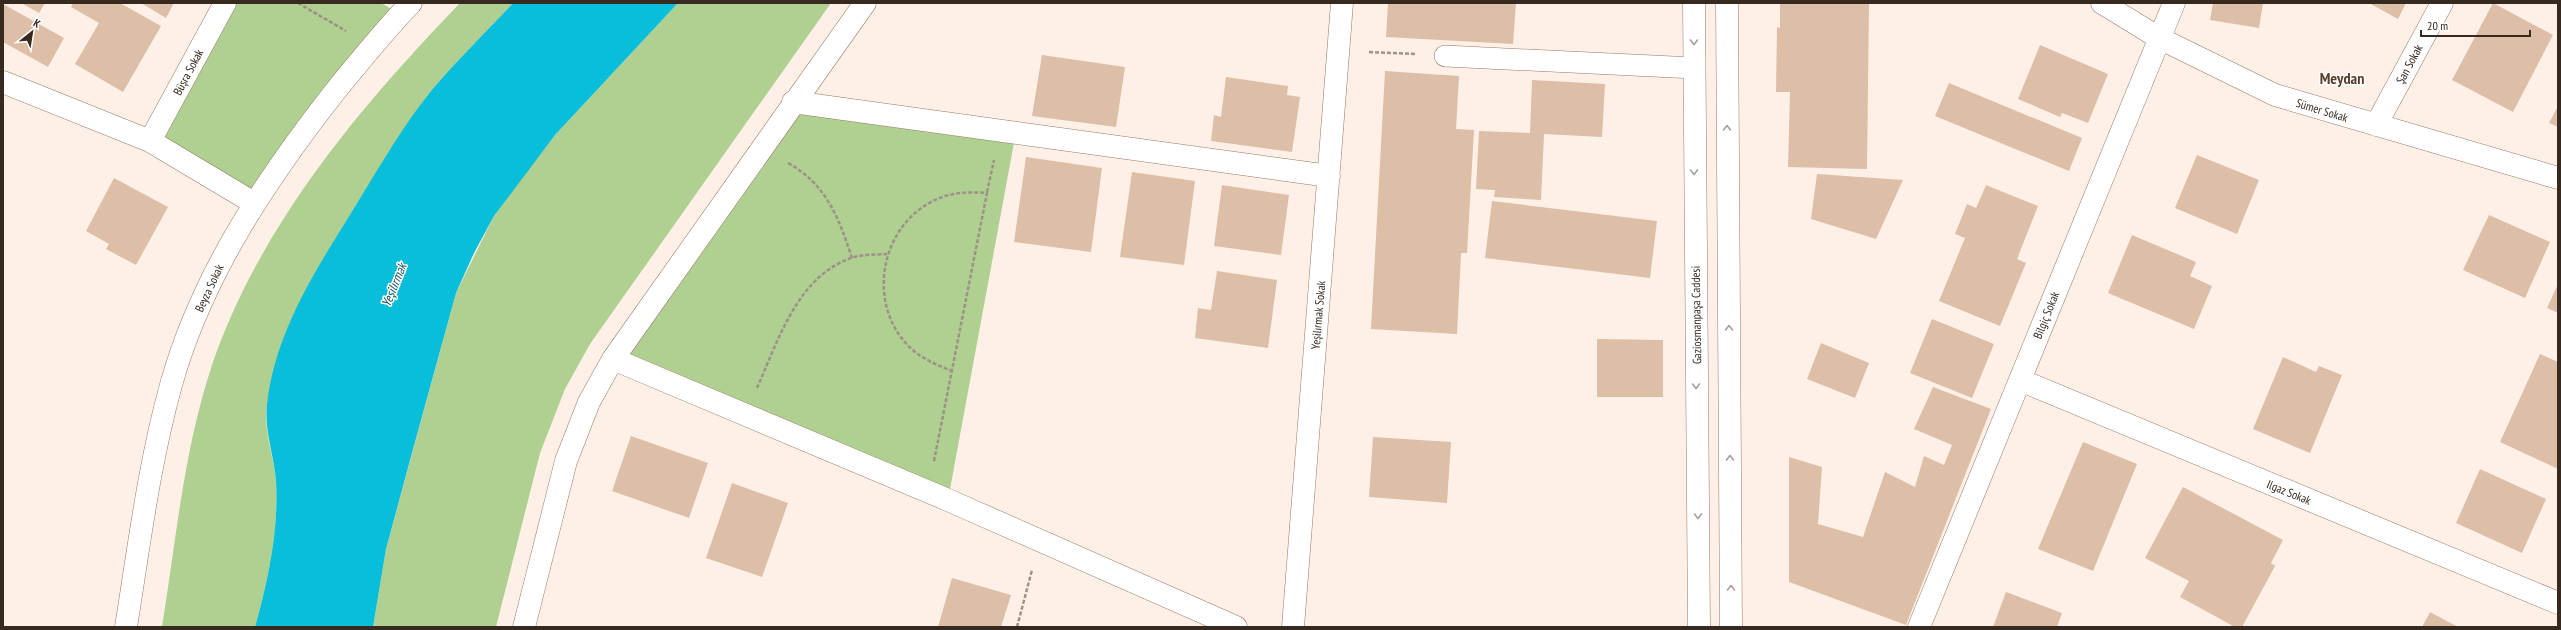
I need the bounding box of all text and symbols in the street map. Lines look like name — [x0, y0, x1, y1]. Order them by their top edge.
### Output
north arrow — [12, 12, 52, 52]
scale bar — [2421, 12, 2530, 38]
text: K — [31, 16, 43, 31]
text: 20 m — [2427, 18, 2448, 33]
one-way arrow — [1690, 39, 1698, 45]
street label: Şan Sokak — [2392, 42, 2426, 86]
street label: Büşra Sokak — [170, 46, 207, 98]
district label: Meydan — [2320, 68, 2364, 88]
street label: Sümer Sokak — [2294, 95, 2350, 125]
one-way arrow — [1723, 125, 1731, 131]
one-way arrow — [1690, 169, 1699, 175]
water label: Yeşilırmak — [378, 259, 411, 309]
street label: Beyza Sokak — [191, 261, 227, 314]
street label: Gaziosmanpaşa Caddesi — [1688, 266, 1704, 364]
street label: Yeşilırmak Sokak — [1308, 280, 1329, 350]
street label: Bilgiç Sokak — [2030, 289, 2062, 341]
one-way arrow — [1725, 325, 1733, 331]
one-way arrow — [1692, 383, 1700, 389]
one-way arrow — [1726, 455, 1734, 461]
street label: Ilgaz Sokak — [2265, 476, 2314, 508]
one-way arrow — [1693, 513, 1702, 519]
one-way arrow — [1726, 585, 1735, 591]

